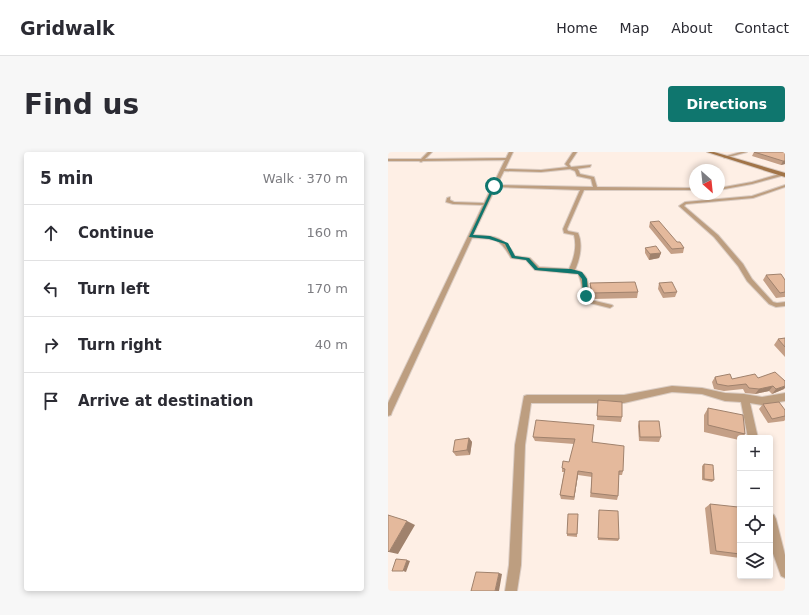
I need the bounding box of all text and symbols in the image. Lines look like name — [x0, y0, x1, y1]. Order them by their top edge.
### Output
text: Gridwalk — [20, 17, 115, 39]
text: Home — [556, 20, 598, 36]
text: Map — [620, 20, 649, 36]
text: About — [671, 20, 713, 36]
text: Contact — [735, 20, 789, 36]
button: Directions — [668, 86, 785, 122]
text: Find us — [24, 88, 139, 121]
north arrow — [689, 164, 725, 200]
text: 5 min — [40, 168, 93, 188]
text: Walk · 370 m — [263, 171, 348, 186]
route start — [485, 177, 503, 195]
icon: ahead — [40, 222, 62, 244]
text: Continue — [78, 224, 154, 242]
text: 160 m — [306, 225, 348, 240]
icon: left — [40, 278, 62, 300]
text: Turn left — [78, 280, 150, 298]
text: 170 m — [306, 281, 348, 296]
route end — [577, 287, 595, 305]
icon: right — [40, 334, 62, 356]
text: Turn right — [78, 336, 162, 354]
text: 40 m — [315, 337, 348, 352]
icon: arrive — [40, 390, 62, 412]
text: Arrive at destination — [78, 392, 253, 410]
map controls — [737, 435, 773, 579]
button: + — [737, 435, 773, 471]
button: − — [737, 471, 773, 507]
button: locate — [737, 507, 773, 543]
button: layers — [737, 543, 773, 579]

